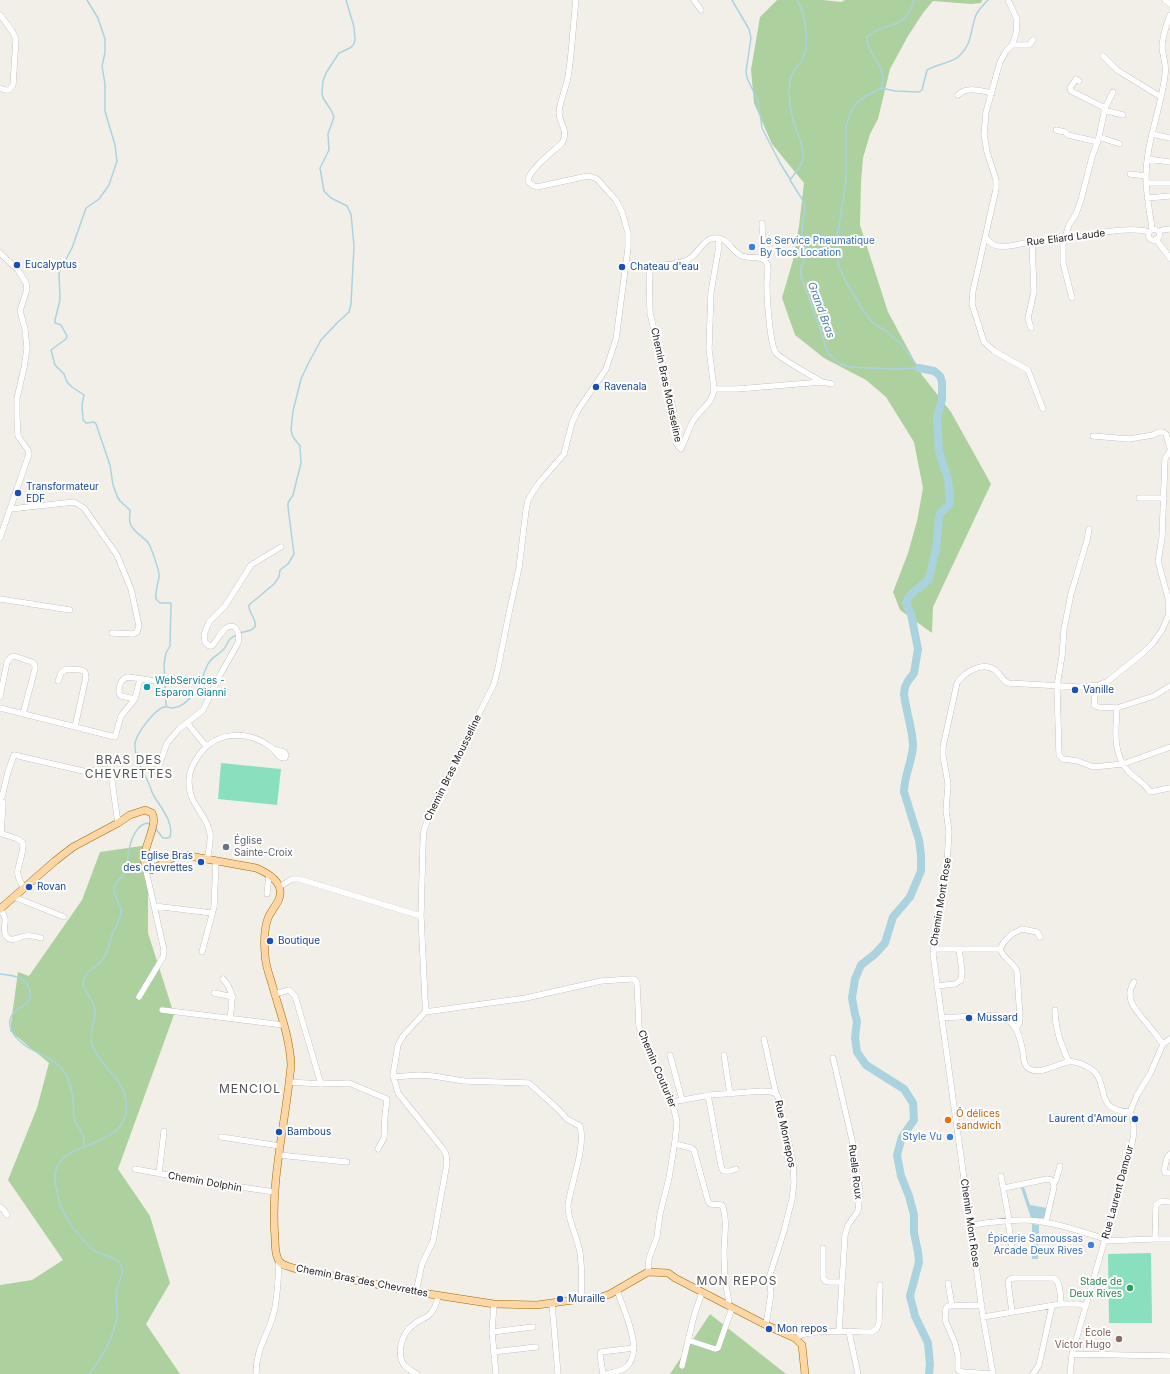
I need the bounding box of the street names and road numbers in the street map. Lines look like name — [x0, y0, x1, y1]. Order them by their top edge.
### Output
street label: Rue Eliard Laude — [1026, 227, 1106, 249]
street label: Chemin Bras Mousseline — [648, 327, 684, 443]
street label: Chemin Bras Mousseline — [422, 713, 484, 823]
street label: Chemin Mont Rose — [928, 857, 954, 947]
street label: Chemin Couturier — [635, 1028, 679, 1110]
street label: Rue Monrepos — [772, 1099, 798, 1169]
street label: Ruelle Roux — [846, 1144, 864, 1200]
street label: Rue Laurent Damour — [1100, 1144, 1136, 1240]
street label: Chemin Dolphin — [167, 1170, 243, 1194]
street label: Chemin Mont Rose — [958, 1178, 982, 1268]
street label: Chemin Bras des Chevrettes — [295, 1262, 429, 1300]

